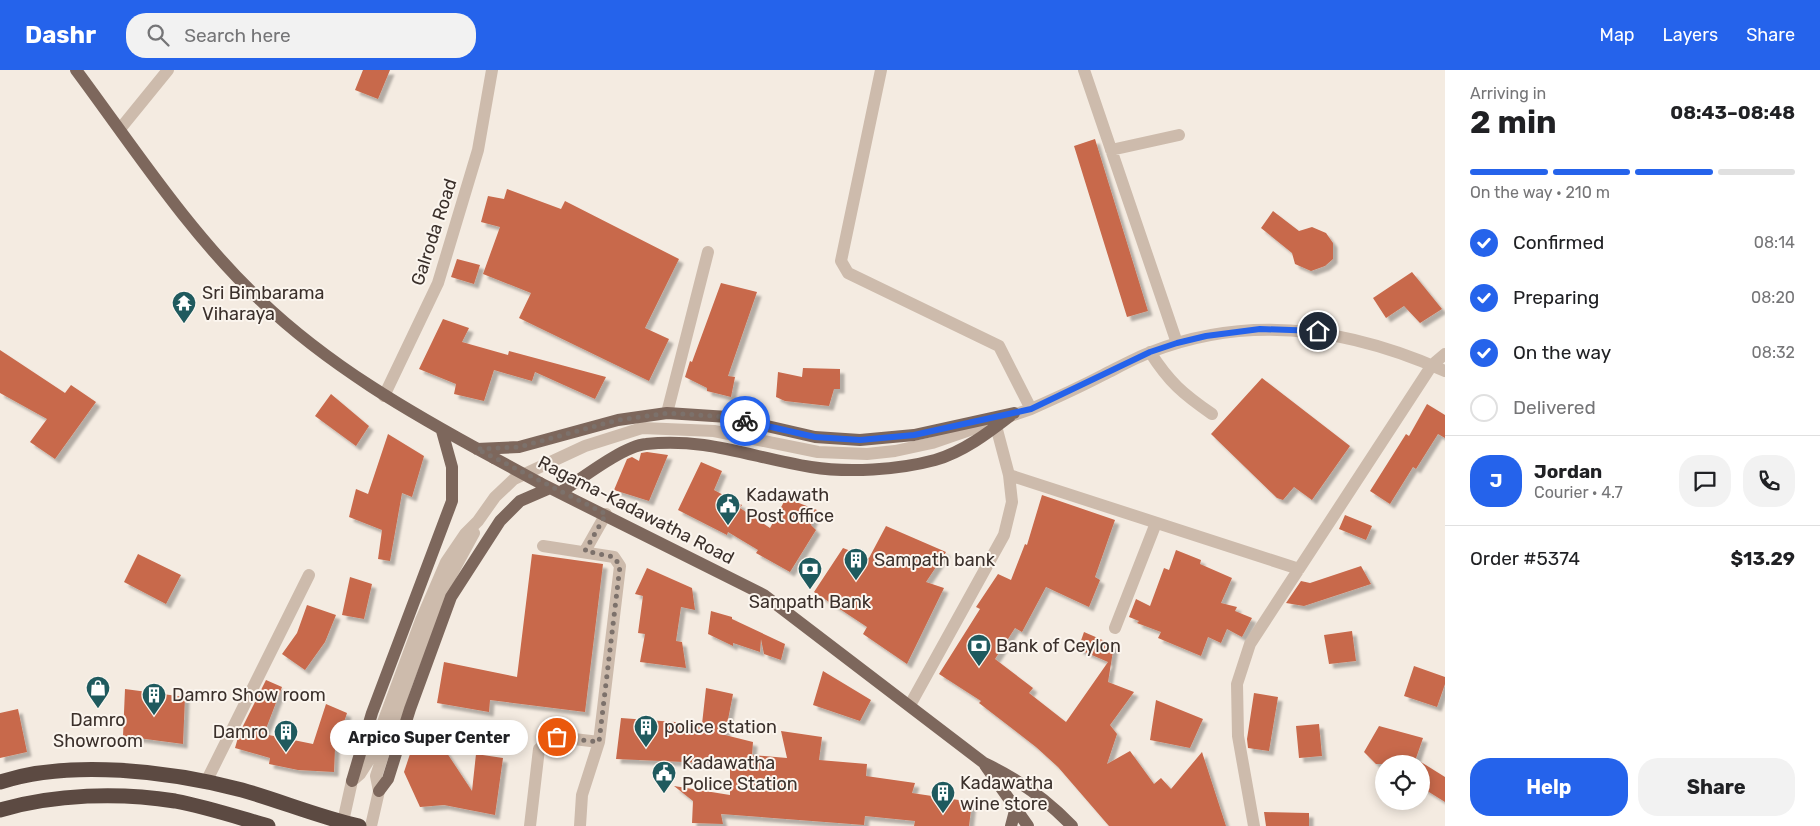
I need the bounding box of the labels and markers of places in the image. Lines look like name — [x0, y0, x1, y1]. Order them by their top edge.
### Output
place label: Sri Bimbarama Viharaya — [202, 282, 324, 325]
temple icon: Sri Bimbarama Viharaya — [171, 290, 197, 324]
pin — [1297, 310, 1339, 352]
place label: Kadawath Post office — [746, 484, 834, 527]
public building icon: Kadawath Post office — [715, 492, 741, 526]
building icon: Sampath bank — [843, 547, 869, 581]
place label: Sampath bank — [874, 549, 996, 571]
bank icon: Sampath Bank — [797, 556, 823, 590]
place label: Sampath Bank — [749, 591, 872, 613]
bank icon: Bank of Ceylon — [966, 633, 992, 667]
place label: Bank of Ceylon — [996, 635, 1121, 657]
shop icon: Damro Showroom — [85, 675, 111, 709]
building icon: Damro Show room — [141, 682, 167, 716]
place label: Damro Show room — [172, 684, 326, 706]
place label: Damro Showroom — [53, 709, 143, 752]
building icon: police station — [633, 714, 659, 748]
pin — [536, 716, 578, 758]
place label: police station — [664, 716, 777, 738]
building icon: Damro — [273, 719, 299, 753]
callout: Arpico Super Center — [330, 720, 527, 754]
place label: Damro — [213, 721, 268, 743]
place label: Kadawatha Police Station — [682, 752, 798, 795]
public building icon: Kadawatha Police Station — [651, 760, 677, 794]
place label: Kadawatha wine store — [960, 772, 1053, 815]
building icon: Kadawatha wine store — [930, 780, 956, 814]

